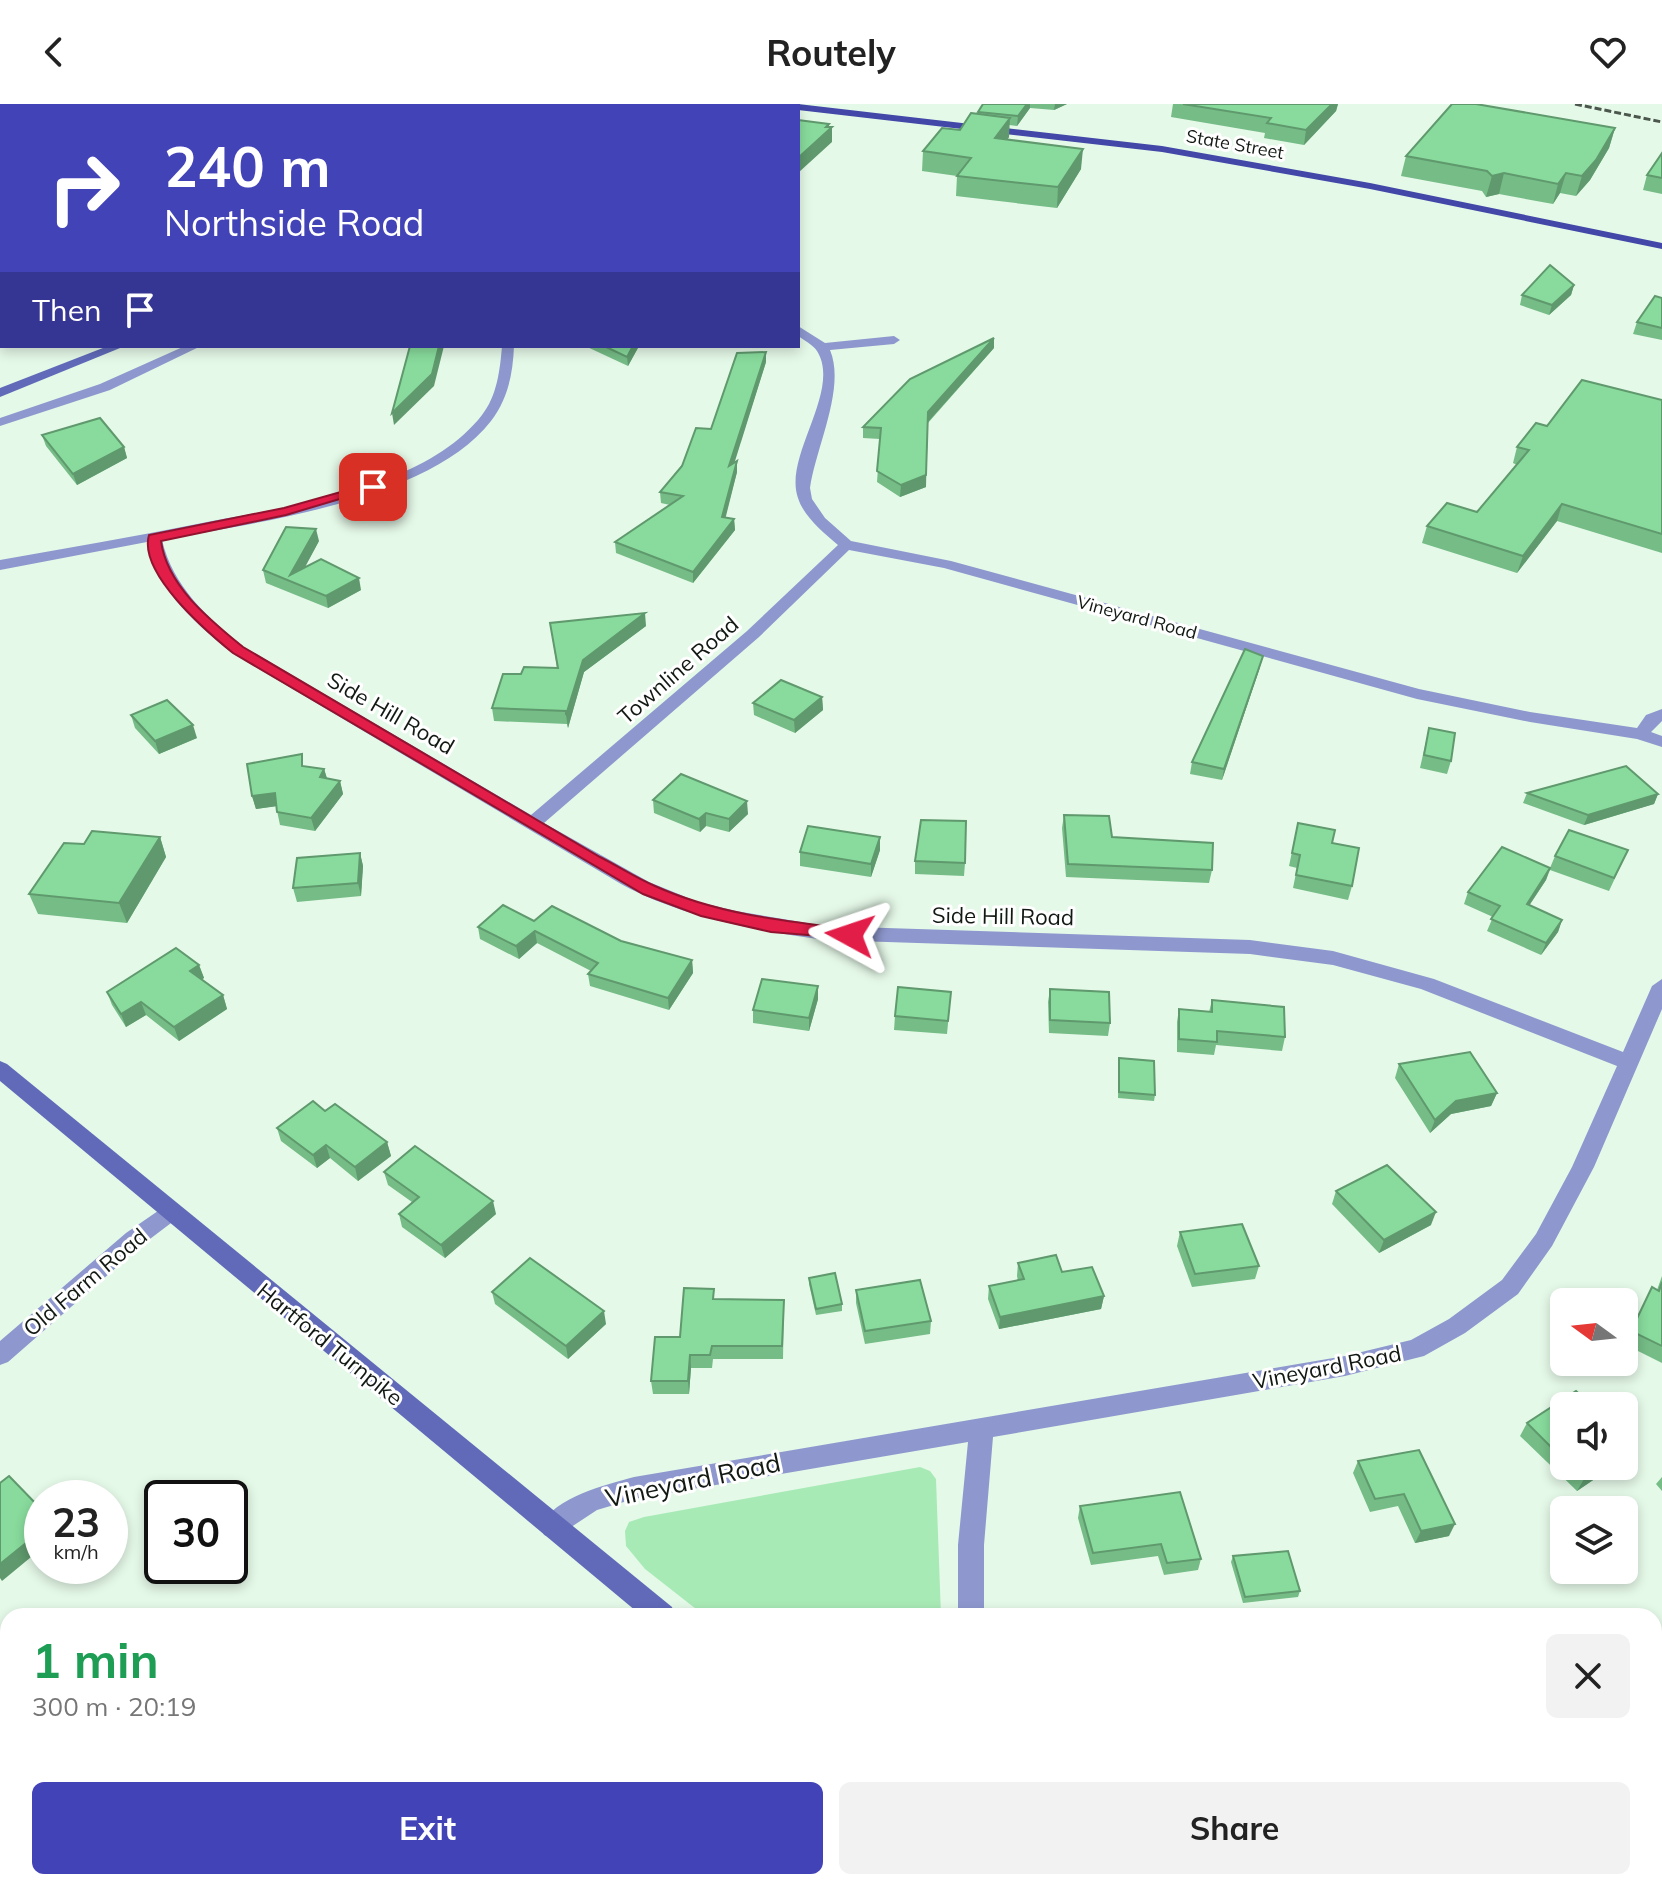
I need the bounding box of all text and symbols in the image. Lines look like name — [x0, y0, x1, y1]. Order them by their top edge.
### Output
icon: back — [32, 30, 76, 74]
text: Routely — [766, 30, 896, 75]
icon: heart — [1586, 30, 1630, 74]
street label: State Street — [1184, 124, 1286, 164]
text: 240 m — [164, 131, 331, 201]
icon: right — [32, 136, 136, 240]
text: Northside Road — [164, 200, 424, 245]
icon: arrive — [118, 288, 162, 332]
text: Then — [32, 291, 102, 329]
pin — [339, 453, 407, 521]
icon: arrive — [351, 465, 395, 509]
street label: Vineyard Road — [1074, 590, 1200, 644]
street label: Townline Road — [612, 610, 744, 730]
street label: Side Hill Road — [322, 665, 460, 761]
position arrow — [808, 893, 892, 977]
street label: Side Hill Road — [932, 901, 1074, 931]
street label: Old Farm Road — [17, 1222, 153, 1342]
street label: Hartford Turnpike — [251, 1277, 409, 1411]
north arrow — [1550, 1288, 1638, 1376]
map controls — [1550, 1288, 1638, 1584]
street label: Vineyard Road — [1250, 1339, 1404, 1395]
button: sound — [1550, 1392, 1638, 1480]
street label: Vineyard Road — [602, 1445, 784, 1515]
speed limit sign: 30 — [144, 1480, 248, 1584]
button: layers — [1550, 1496, 1638, 1584]
text: 23 — [52, 1497, 100, 1547]
text: km/h — [53, 1539, 99, 1564]
text: 1 min — [32, 1630, 159, 1690]
button: close — [1546, 1634, 1630, 1718]
text: 300 m · 20:19 — [32, 1690, 196, 1723]
button: Exit — [32, 1782, 823, 1874]
button: Share — [839, 1782, 1630, 1874]

